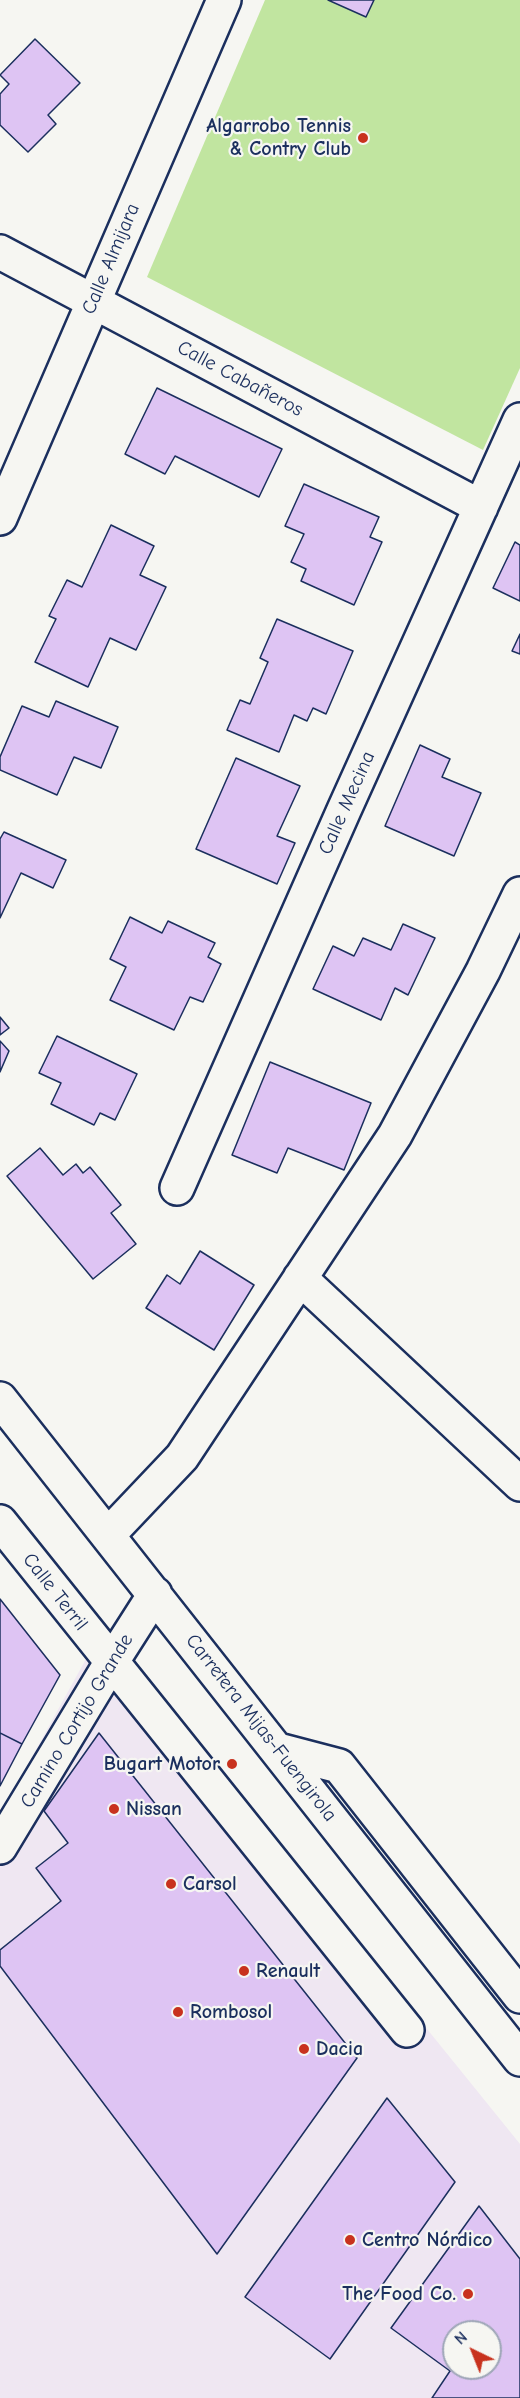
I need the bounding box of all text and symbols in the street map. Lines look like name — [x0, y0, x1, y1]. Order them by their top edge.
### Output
place label: Algarrobo Tennis & Contry Club — [206, 114, 351, 161]
marker: Algarrobo Tennis & Contry Club — [356, 131, 370, 145]
street label: Calle Almijara — [77, 200, 145, 318]
street label: Calle Cabañeros — [173, 336, 307, 422]
street label: Calle Mecina — [314, 748, 380, 858]
street label: Calle Terril — [17, 1548, 93, 1636]
street label: Carretera Mijas-Fuengirola — [180, 1629, 342, 1827]
street label: Camino Cortijo Grande — [15, 1630, 139, 1812]
place label: Bugart Motor — [104, 1752, 220, 1776]
marker: Bugart Motor — [225, 1757, 239, 1771]
place label: Nissan — [126, 1797, 182, 1821]
marker: Nissan — [107, 1802, 121, 1816]
place label: Carsol — [183, 1872, 237, 1896]
marker: Carsol — [164, 1877, 178, 1891]
place label: Renault — [256, 1959, 320, 1983]
marker: Renault — [237, 1964, 251, 1978]
place label: Rombosol — [190, 2000, 272, 2024]
marker: Rombosol — [171, 2005, 185, 2019]
place label: Dacia — [316, 2037, 363, 2061]
marker: Dacia — [297, 2042, 311, 2056]
place label: Centro Nórdico — [362, 2228, 492, 2252]
marker: Centro Nórdico — [343, 2233, 357, 2247]
place label: The Food Co. — [342, 2282, 456, 2306]
marker: The Food Co. — [461, 2287, 475, 2301]
north arrow — [442, 2320, 502, 2380]
text: N — [451, 2328, 471, 2348]

